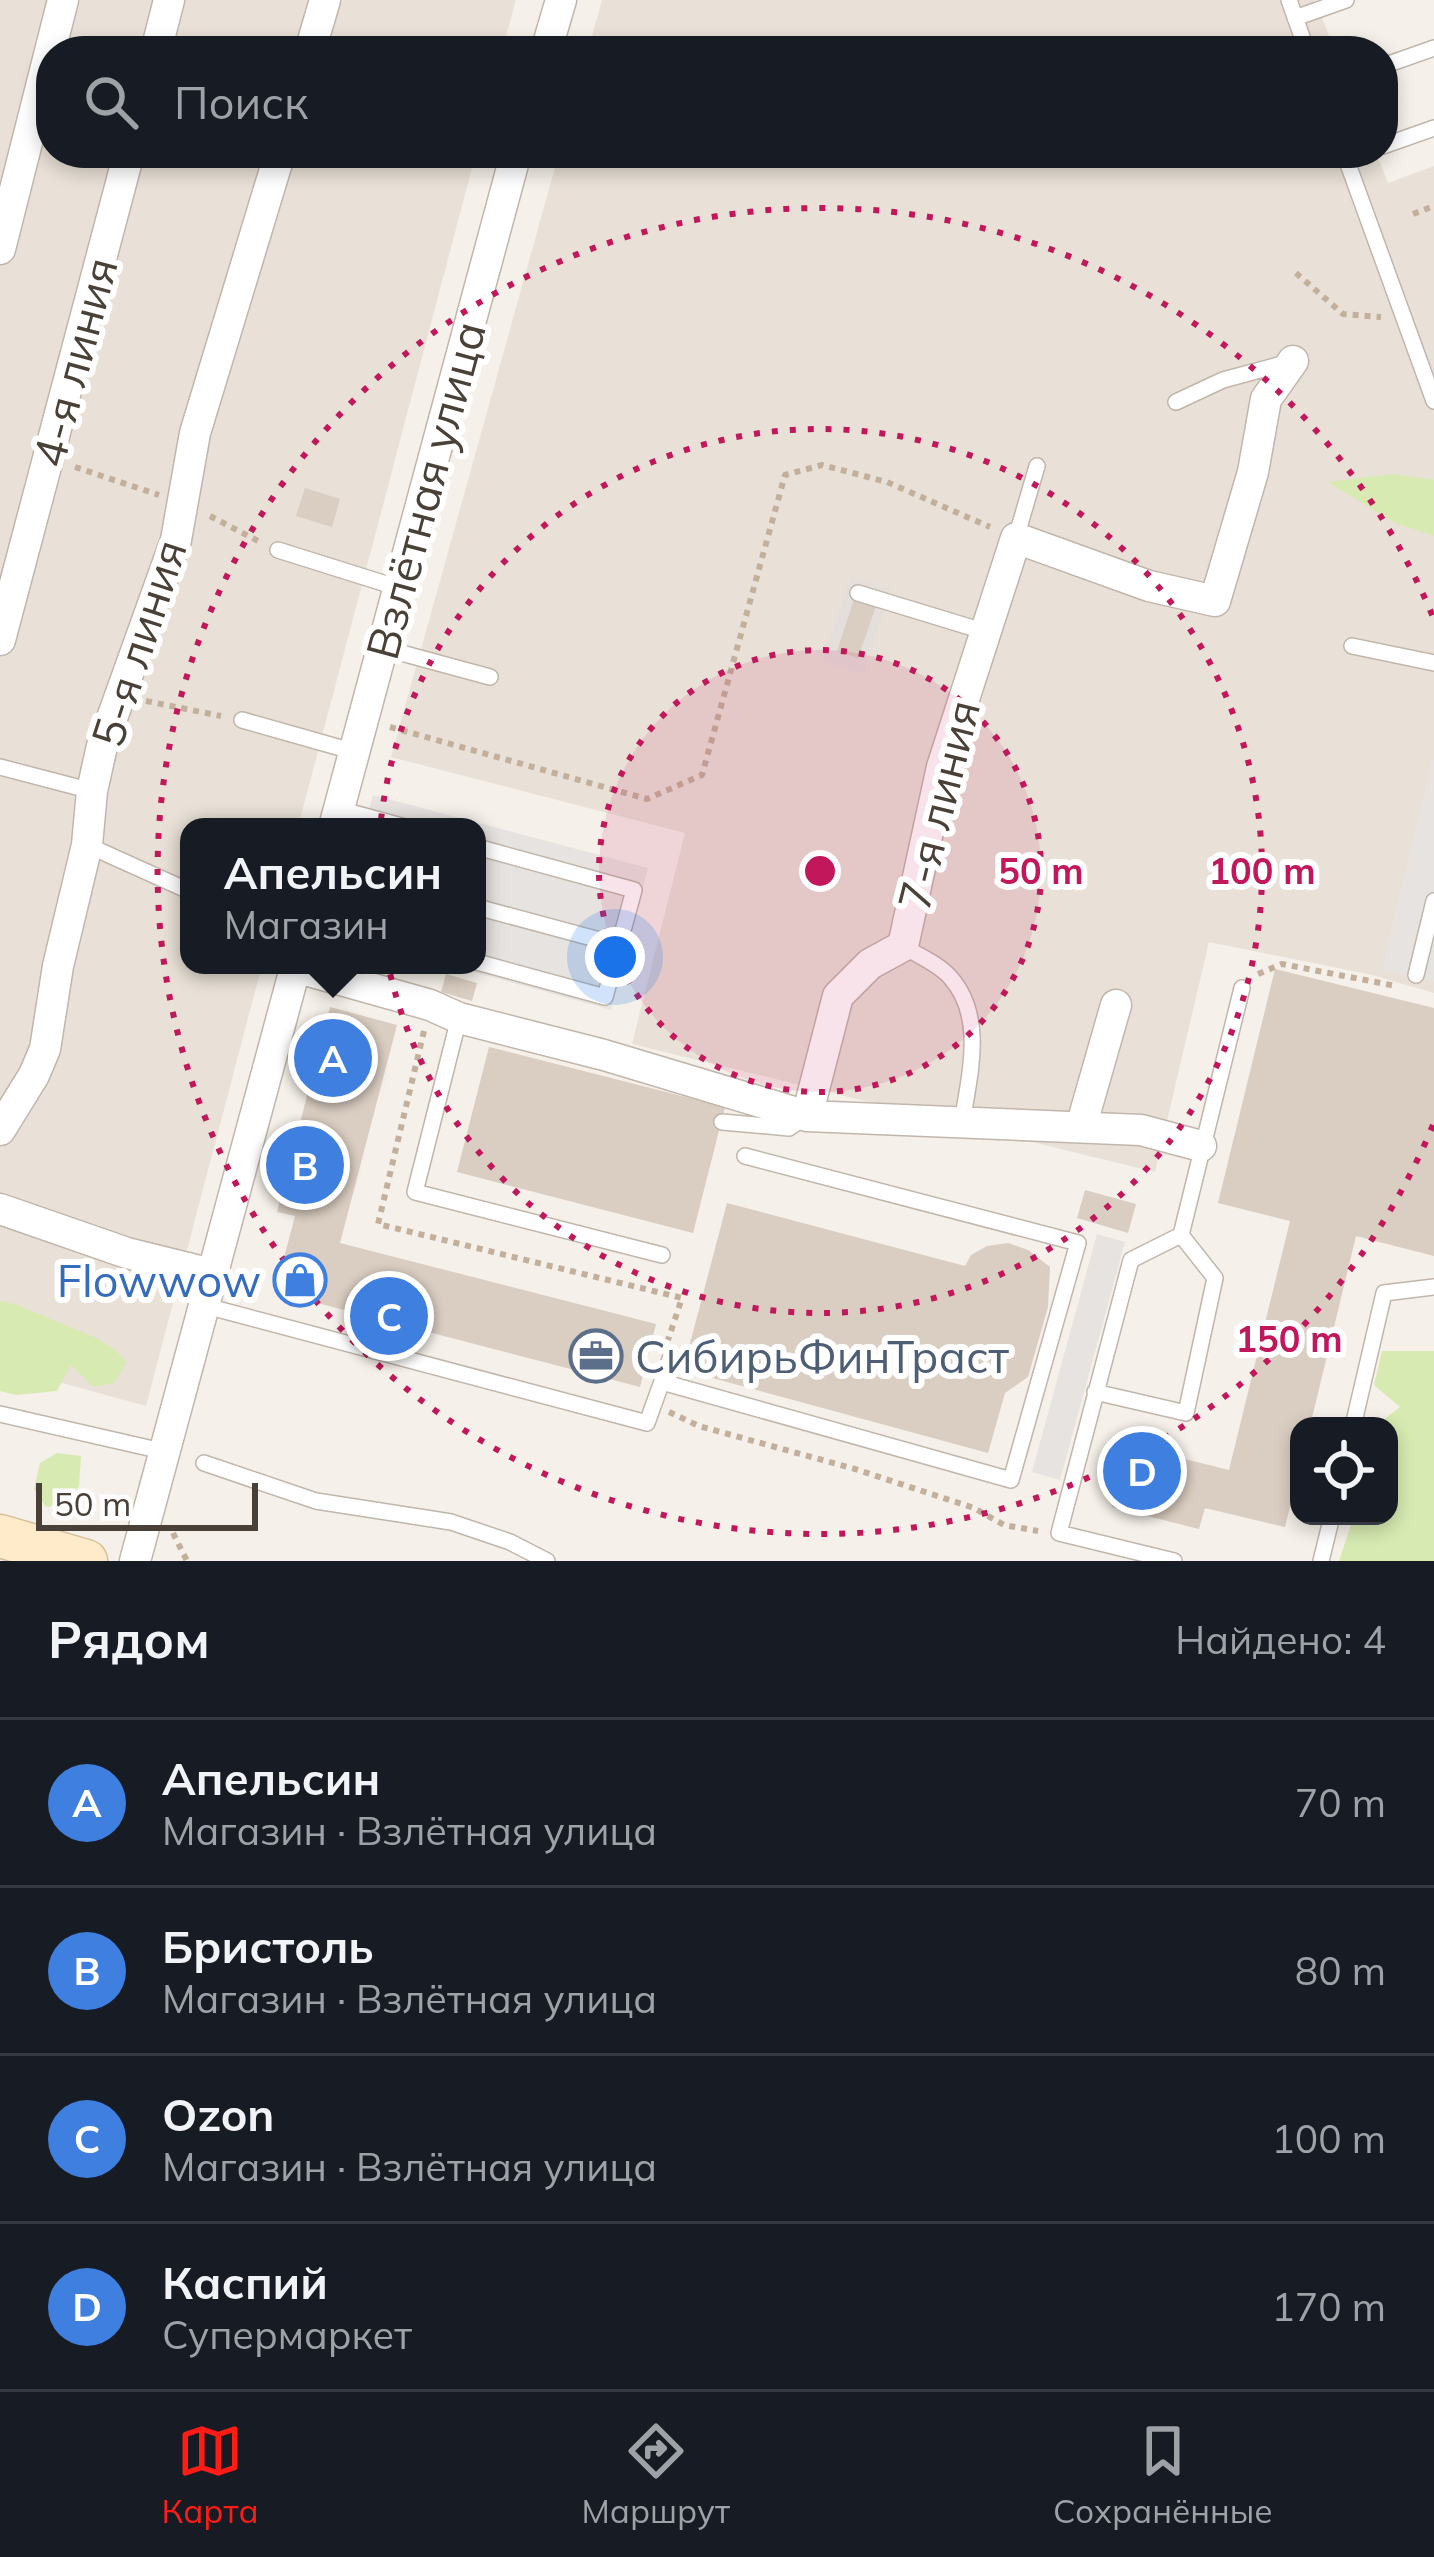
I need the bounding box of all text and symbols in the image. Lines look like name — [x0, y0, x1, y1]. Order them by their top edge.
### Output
search box — [36, 36, 1398, 168]
icon: search — [78, 69, 144, 135]
text: Поиск — [174, 74, 308, 130]
street label: 4-я линия — [19, 251, 129, 473]
street label: Взлётная улица — [353, 315, 497, 665]
street label: 5-я линия — [78, 532, 198, 754]
street label: 7-я линия — [885, 694, 991, 916]
popup — [180, 818, 486, 974]
text: Апельсин — [224, 844, 442, 900]
text: 50 m — [998, 848, 1084, 893]
text: 100 m — [1208, 848, 1316, 893]
centre of rings — [799, 850, 841, 892]
text: Магазин — [224, 900, 389, 949]
your location — [585, 927, 645, 987]
pin: A — [294, 1013, 372, 1103]
pin: B — [266, 1120, 344, 1210]
place label: Flowwow — [57, 1252, 261, 1308]
shop icon: Flowwow — [272, 1252, 328, 1308]
pin: C — [350, 1271, 428, 1361]
text: 150 m — [1235, 1316, 1343, 1361]
office icon: СибирьФинТраст — [568, 1328, 624, 1384]
place label: СибирьФинТраст — [635, 1328, 1010, 1384]
map controls — [1290, 1417, 1398, 1525]
button: locate — [1290, 1417, 1398, 1525]
pin: D — [1103, 1426, 1181, 1516]
scale bar — [36, 1477, 258, 1530]
text: 50 m — [54, 1483, 131, 1524]
text: Рядом — [48, 1607, 210, 1671]
text: Найдено: 4 — [1175, 1615, 1386, 1664]
text: Апельсин — [162, 1750, 380, 1806]
text: A — [72, 1778, 102, 1827]
text: 70 m — [1295, 1778, 1386, 1827]
text: Магазин · Взлётная улица — [162, 1806, 657, 1855]
text: Бристоль — [162, 1918, 374, 1974]
text: B — [74, 1946, 100, 1995]
text: 80 m — [1295, 1946, 1386, 1995]
text: Магазин · Взлётная улица — [162, 1974, 657, 2023]
text: Ozon — [162, 2086, 274, 2142]
text: C — [74, 2114, 100, 2163]
text: 100 m — [1271, 2114, 1386, 2163]
text: Магазин · Взлётная улица — [162, 2142, 657, 2191]
text: Каспий — [162, 2254, 328, 2310]
text: D — [72, 2282, 102, 2331]
text: 170 m — [1271, 2282, 1386, 2331]
text: Супермаркет — [162, 2310, 412, 2359]
tab: Карта — [161, 2418, 259, 2531]
tab: Маршрут — [582, 2418, 730, 2531]
tab: Сохранённые — [1053, 2418, 1273, 2531]

